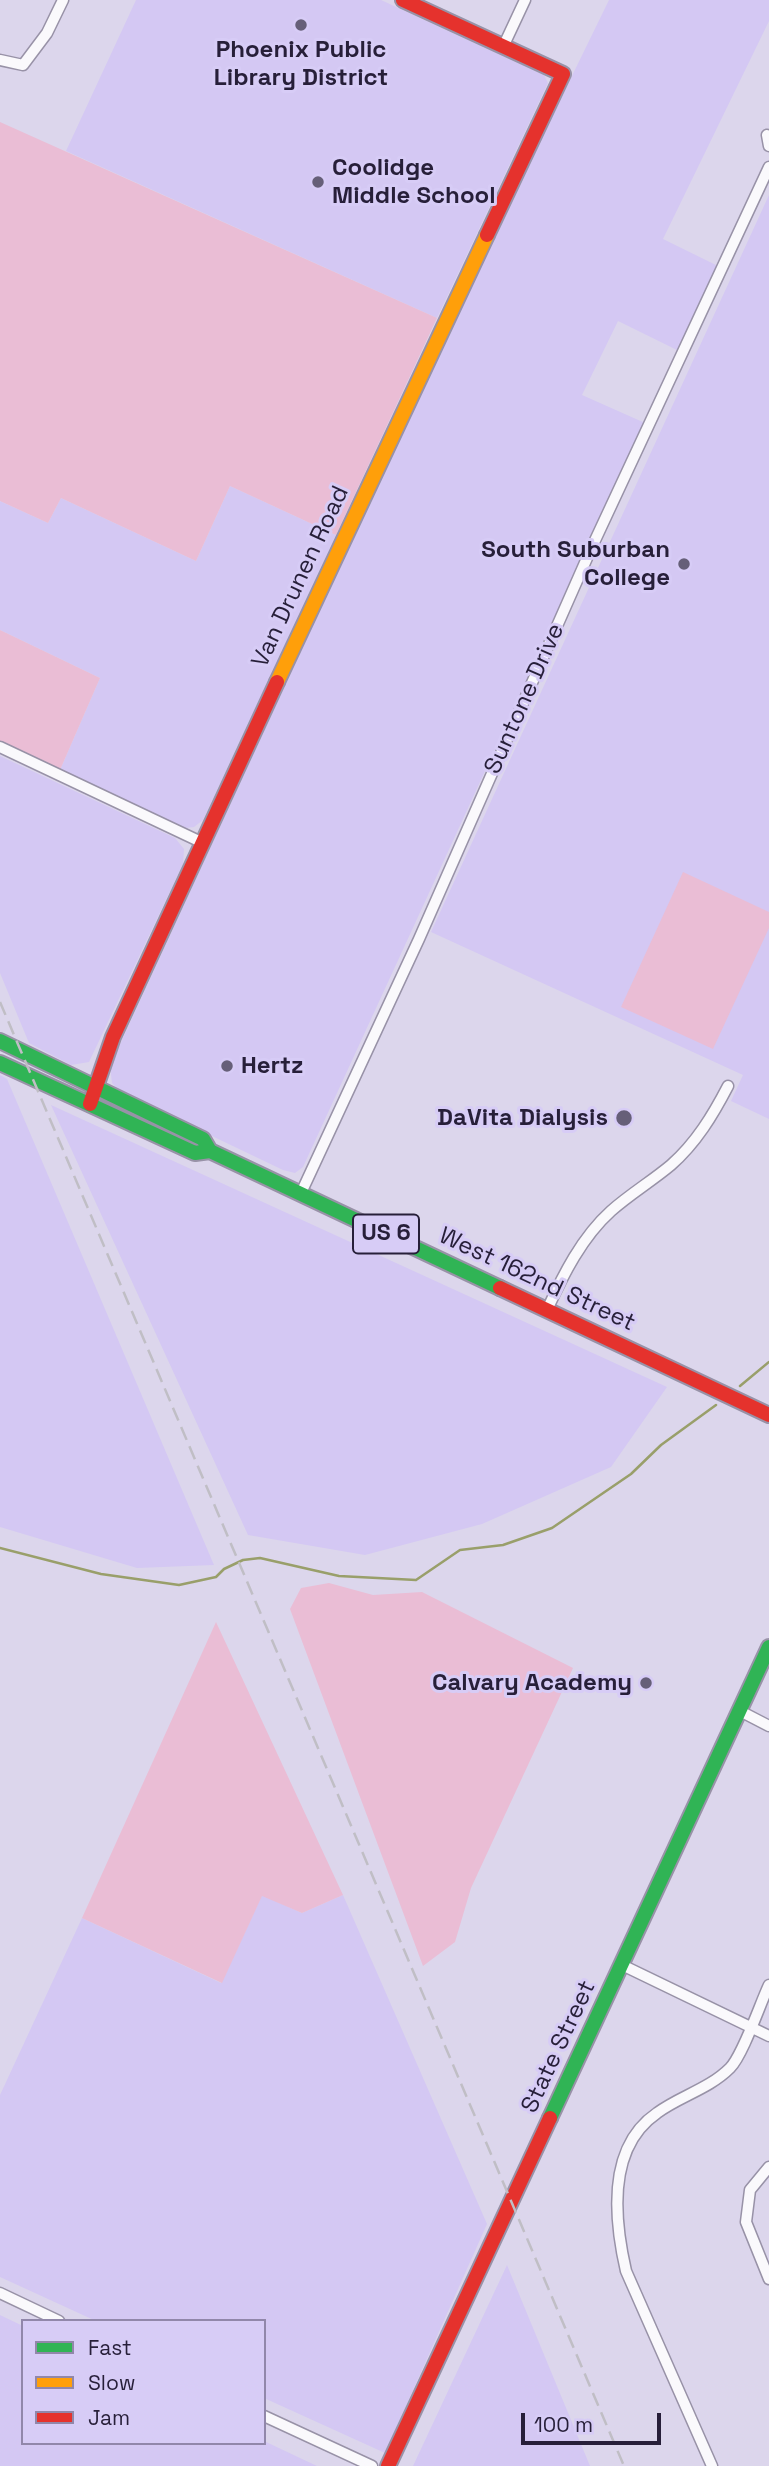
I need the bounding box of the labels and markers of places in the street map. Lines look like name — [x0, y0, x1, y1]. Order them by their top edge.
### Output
marker: Phoenix Public Library District — [293, 17, 309, 33]
place label: Phoenix Public Library District — [214, 36, 388, 92]
place label: Coolidge Middle School — [332, 154, 496, 210]
marker: Coolidge Middle School — [310, 174, 326, 190]
place label: South Suburban College — [481, 536, 670, 592]
marker: South Suburban College — [676, 556, 692, 572]
place label: Hertz — [241, 1052, 303, 1080]
marker: Hertz — [219, 1058, 235, 1074]
place label: DaVita Dialysis — [437, 1104, 608, 1132]
marker: DaVita Dialysis — [614, 1108, 634, 1128]
place label: Calvary Academy — [432, 1669, 632, 1697]
marker: Calvary Academy — [638, 1675, 654, 1691]

